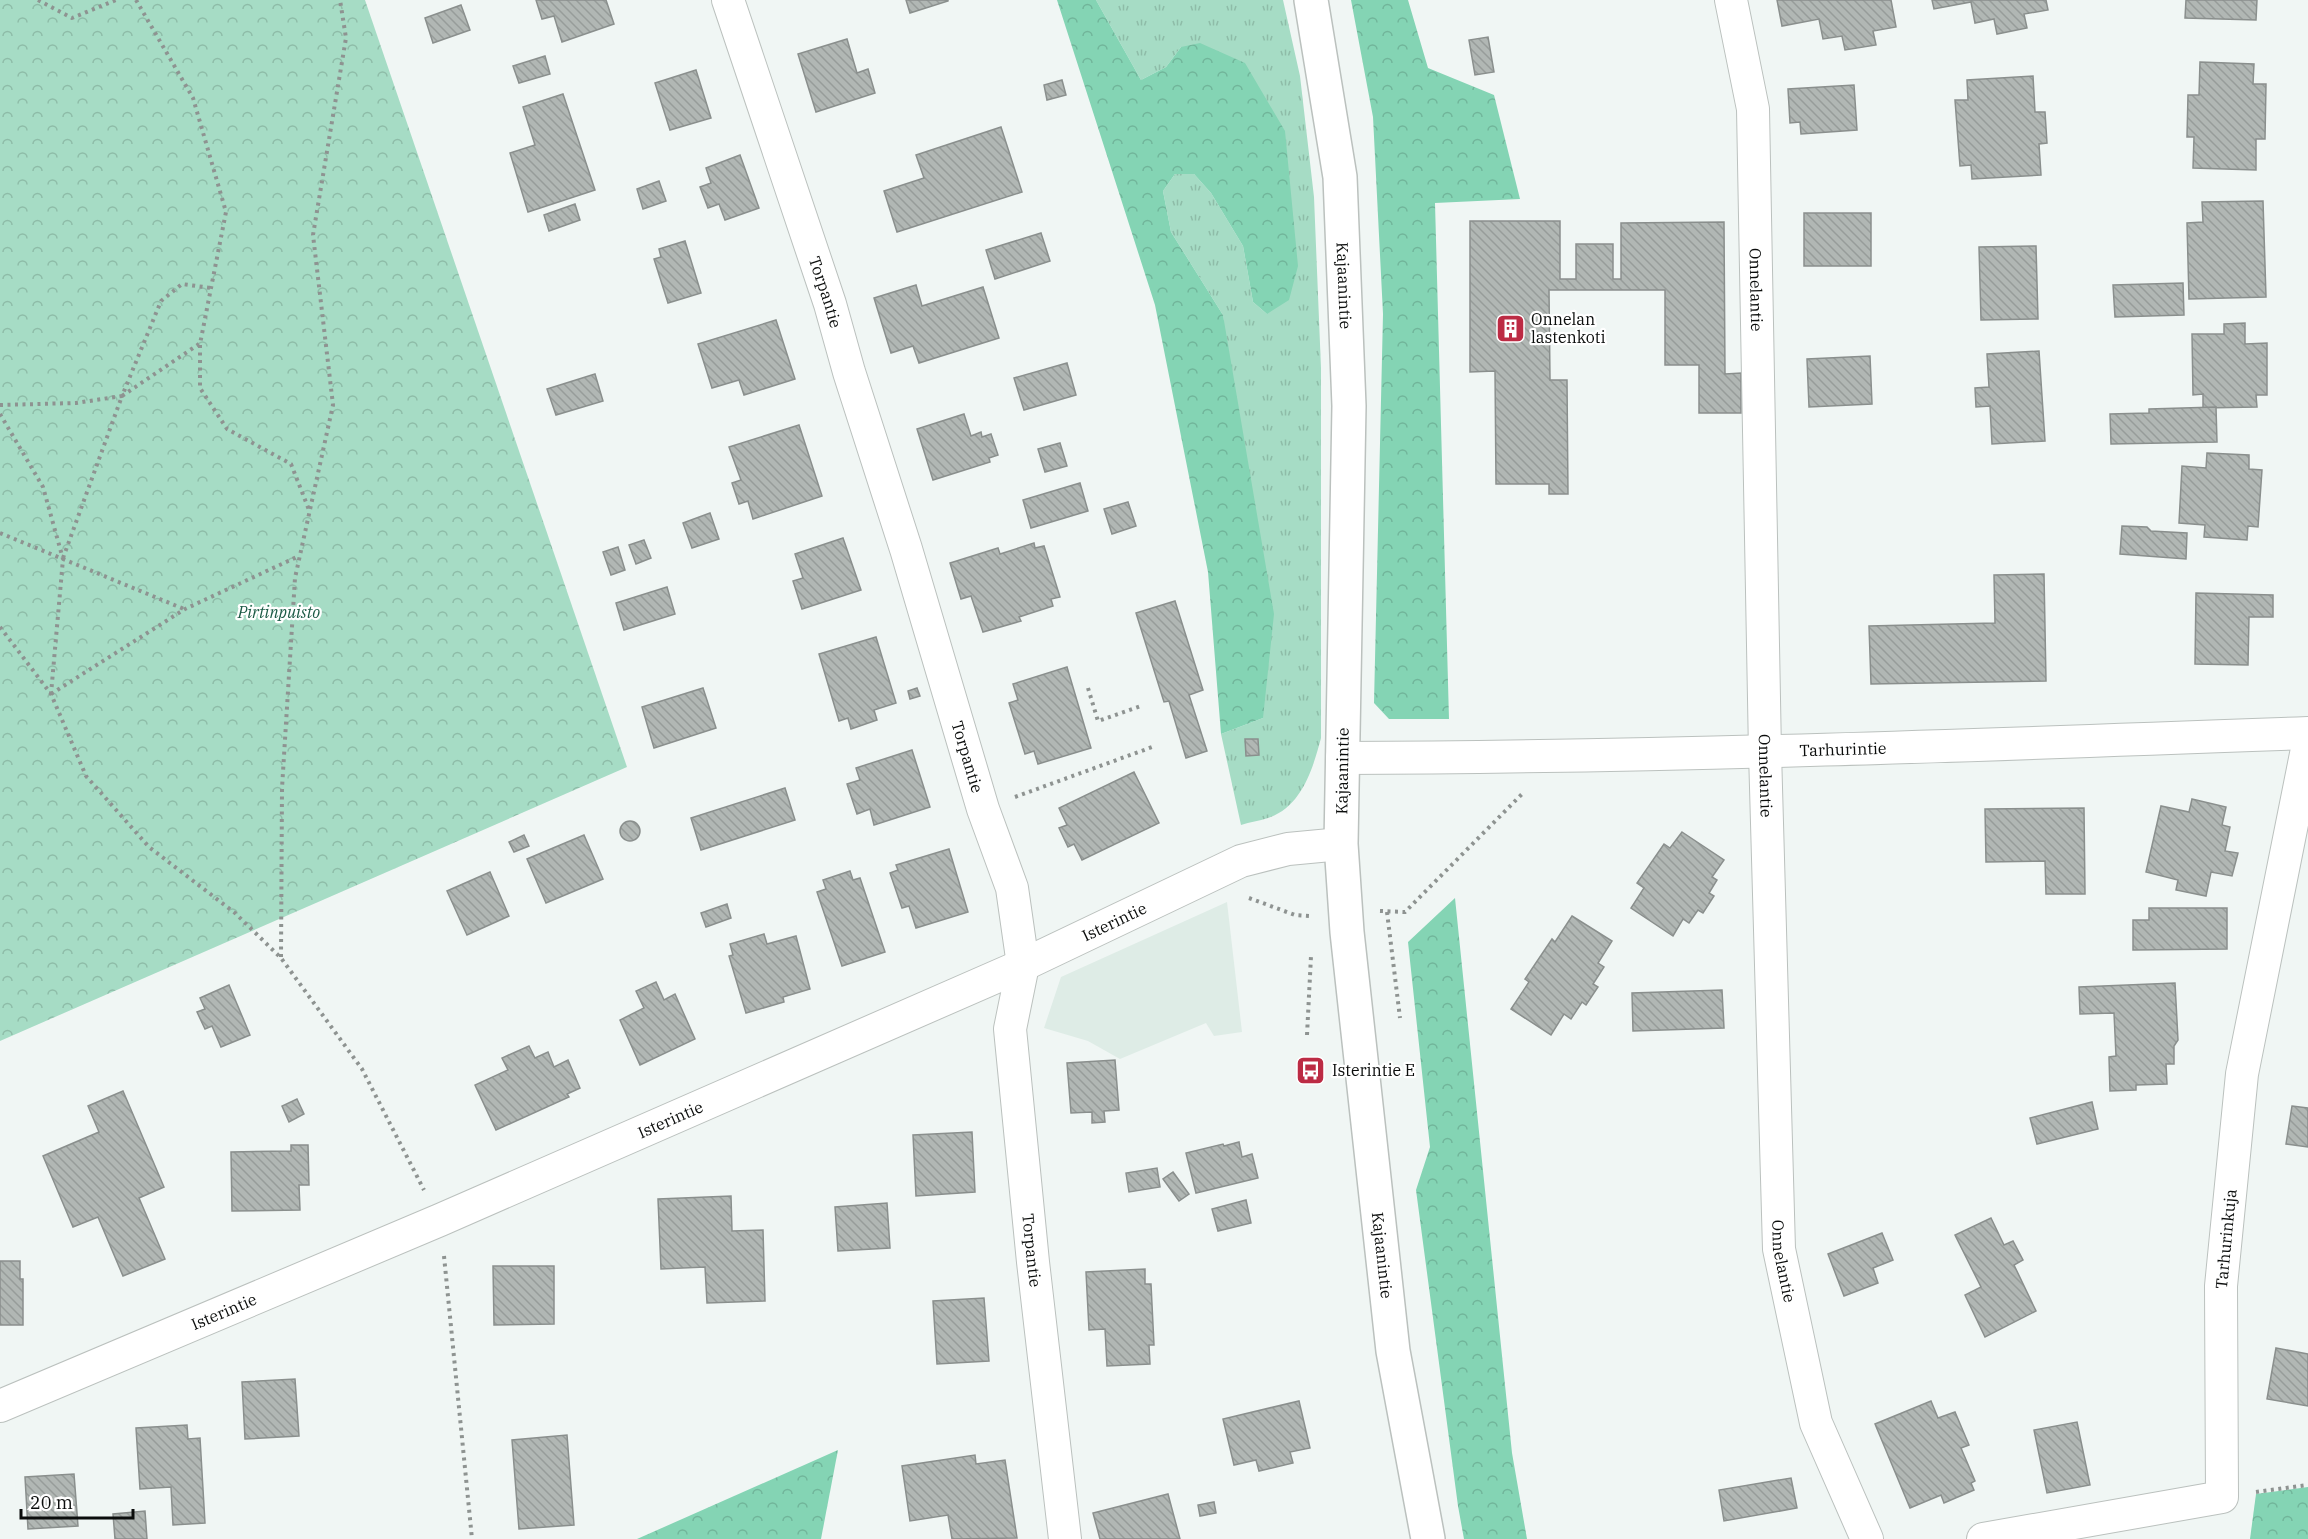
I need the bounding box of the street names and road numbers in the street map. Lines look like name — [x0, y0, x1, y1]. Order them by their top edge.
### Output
street label: Kajaanintie — [1333, 242, 1356, 329]
street label: Onnelantie — [1746, 248, 1767, 332]
street label: Torpantie — [805, 254, 846, 330]
street label: Torpantie — [947, 719, 988, 795]
street label: Kajaanintie — [1331, 727, 1353, 815]
street label: Onnelantie — [1755, 734, 1777, 818]
street label: Tarhurintie — [1799, 738, 1887, 760]
street label: Isterintie — [1079, 898, 1150, 945]
street label: Isterintie — [635, 1096, 706, 1142]
street label: Tarhurinkuja — [2211, 1188, 2241, 1290]
street label: Kajaanintie — [1368, 1211, 1397, 1300]
street label: Torpantie — [1018, 1212, 1046, 1288]
street label: Onnelantie — [1768, 1219, 1800, 1304]
street label: Isterintie — [188, 1289, 260, 1334]

